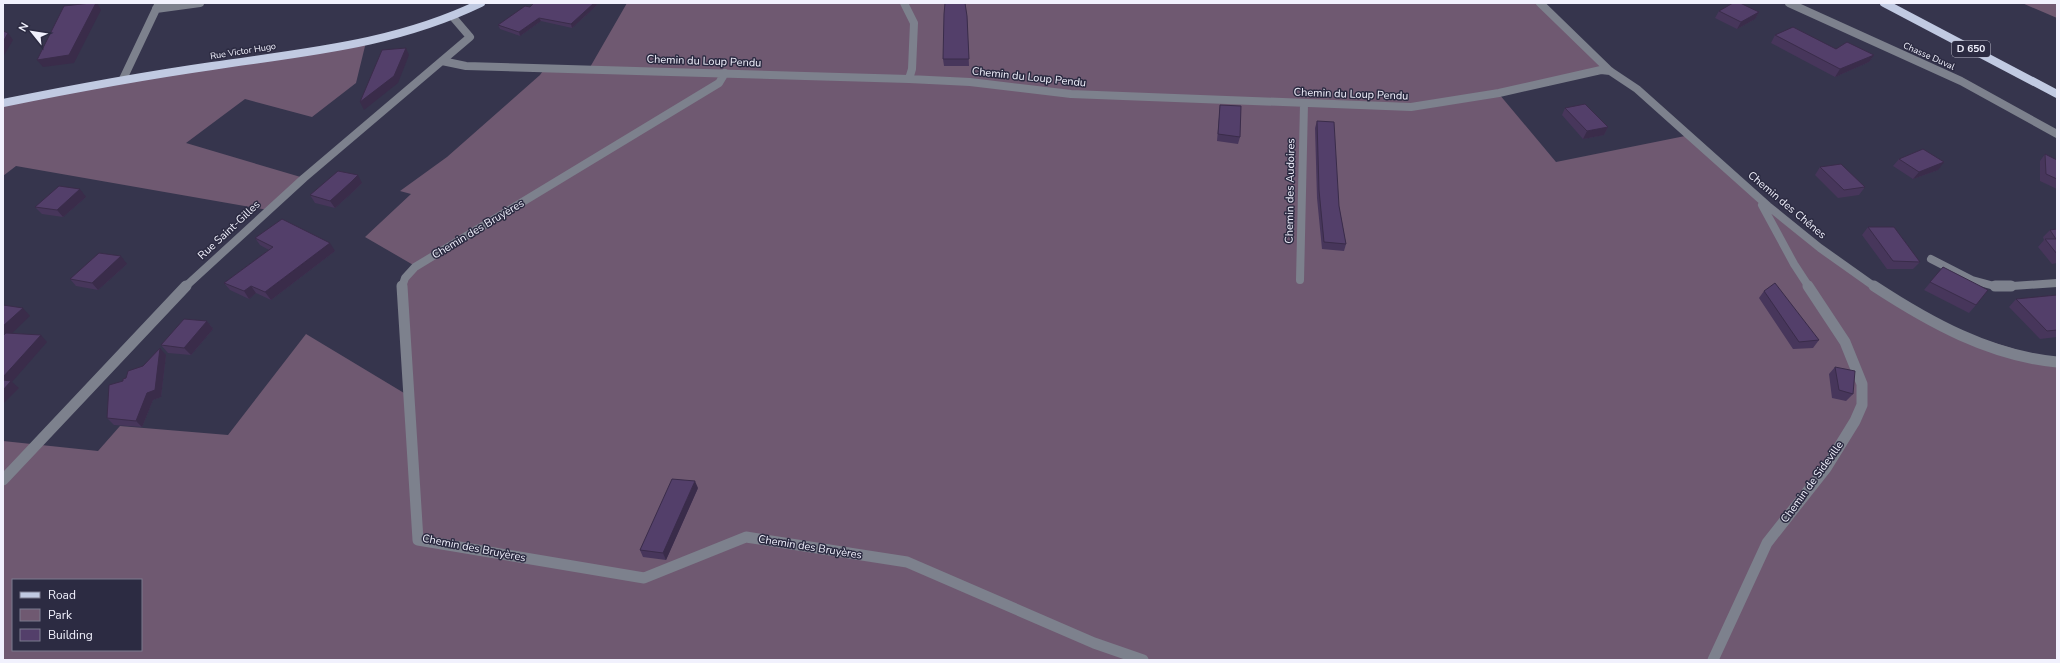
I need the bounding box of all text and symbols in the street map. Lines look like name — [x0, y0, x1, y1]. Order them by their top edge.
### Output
north arrow — [12, 12, 52, 52]
text: N — [15, 20, 32, 35]
street label: Chasse Duval — [1901, 39, 1957, 73]
street label: Rue Victor Hugo — [209, 40, 277, 62]
road number: D 650 — [1952, 41, 1990, 57]
street label: Chemin du Loup Pendu — [646, 52, 762, 70]
street label: Chemin du Loup Pendu — [971, 64, 1087, 90]
street label: Chemin du Loup Pendu — [1293, 85, 1409, 103]
street label: Chemin des Audoires — [1282, 138, 1298, 244]
street label: Chemin des Chênes — [1745, 168, 1829, 242]
street label: Chemin des Bruyères — [429, 196, 527, 262]
street label: Rue Saint-Gilles — [195, 197, 263, 263]
street label: Chemin de Sideville — [1777, 438, 1847, 526]
street label: Chemin des Bruyères — [421, 531, 527, 565]
street label: Chemin des Bruyères — [757, 531, 863, 563]
legend — [12, 579, 142, 651]
text: Road — [48, 587, 76, 603]
text: Park — [48, 607, 73, 623]
text: Building — [48, 627, 93, 643]

